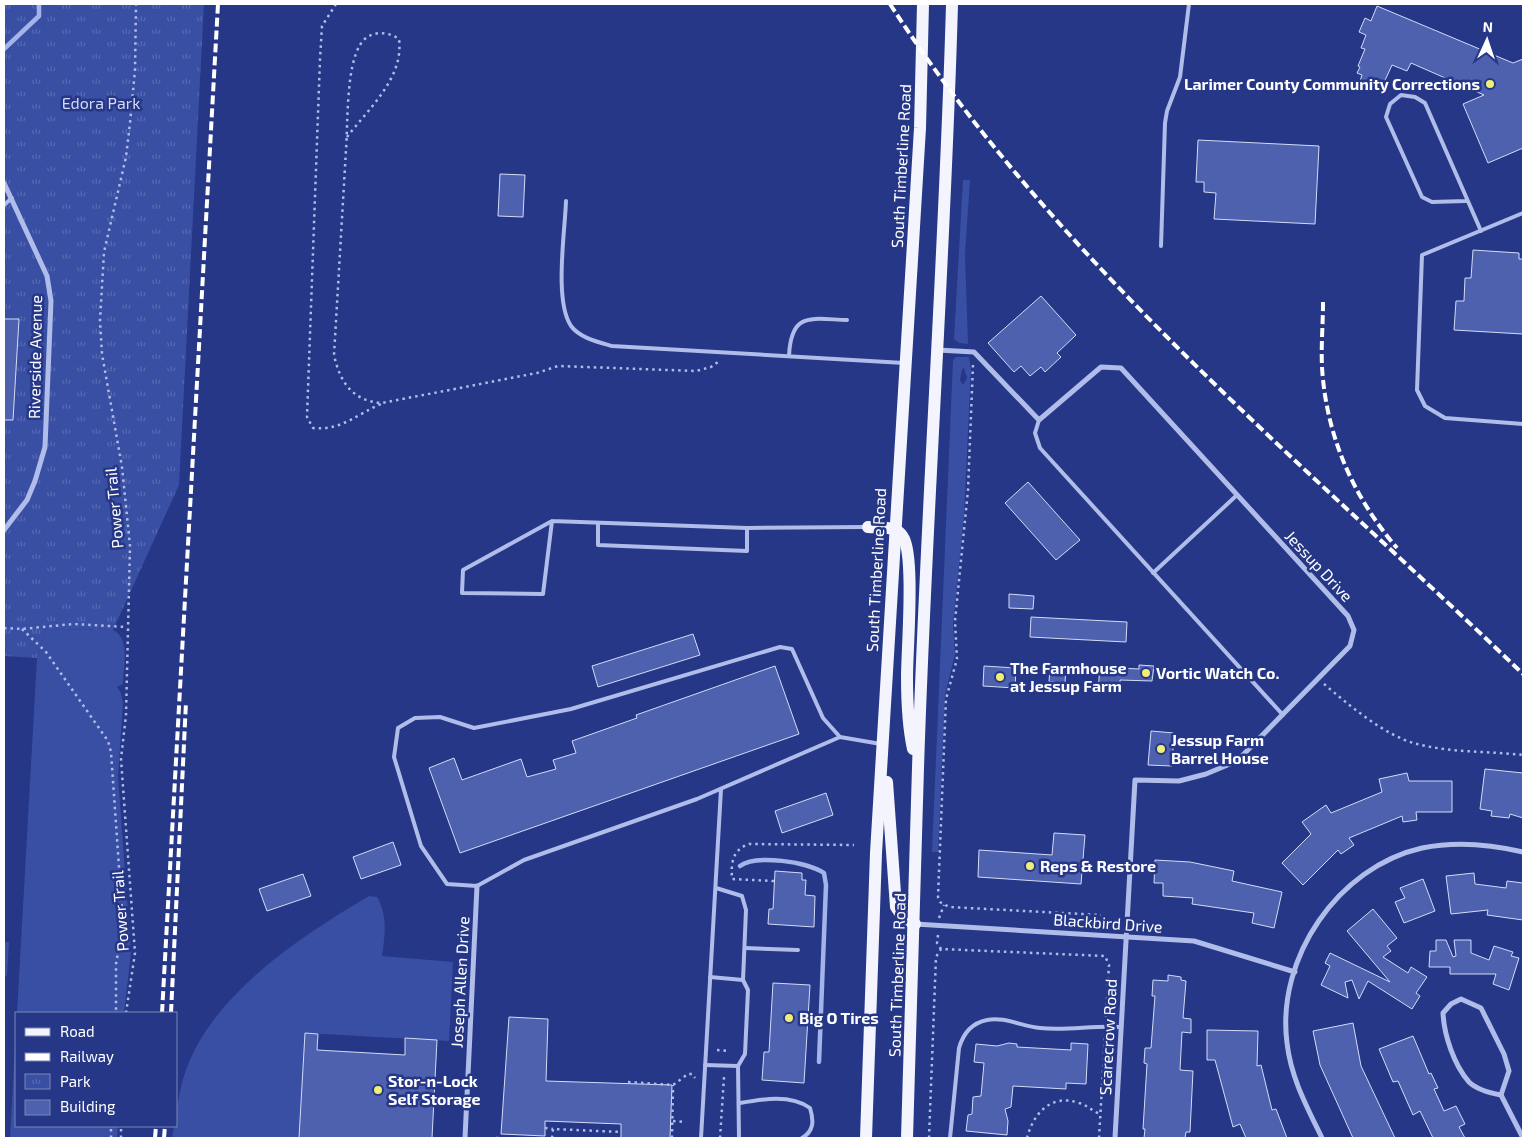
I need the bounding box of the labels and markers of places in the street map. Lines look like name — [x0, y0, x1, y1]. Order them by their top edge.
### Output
place label: Larimer County Community Corrections — [1184, 74, 1480, 94]
marker: Larimer County Community Corrections — [1484, 78, 1496, 90]
place label: The Farmhouse at Jessup Farm — [1010, 658, 1126, 695]
place label: Vortic Watch Co. — [1156, 663, 1280, 682]
marker: Vortic Watch Co. — [1140, 667, 1152, 679]
marker: The Farmhouse at Jessup Farm — [994, 671, 1006, 683]
place label: Jessup Farm Barrel House — [1171, 730, 1269, 767]
marker: Jessup Farm Barrel House — [1155, 743, 1167, 755]
place label: Reps & Restore — [1040, 856, 1156, 875]
marker: Reps & Restore — [1024, 860, 1036, 872]
place label: Big O Tires — [799, 1008, 879, 1027]
marker: Big O Tires — [783, 1012, 795, 1024]
place label: Stor-n-Lock Self Storage — [388, 1071, 481, 1108]
marker: Stor-n-Lock Self Storage — [372, 1084, 384, 1096]

